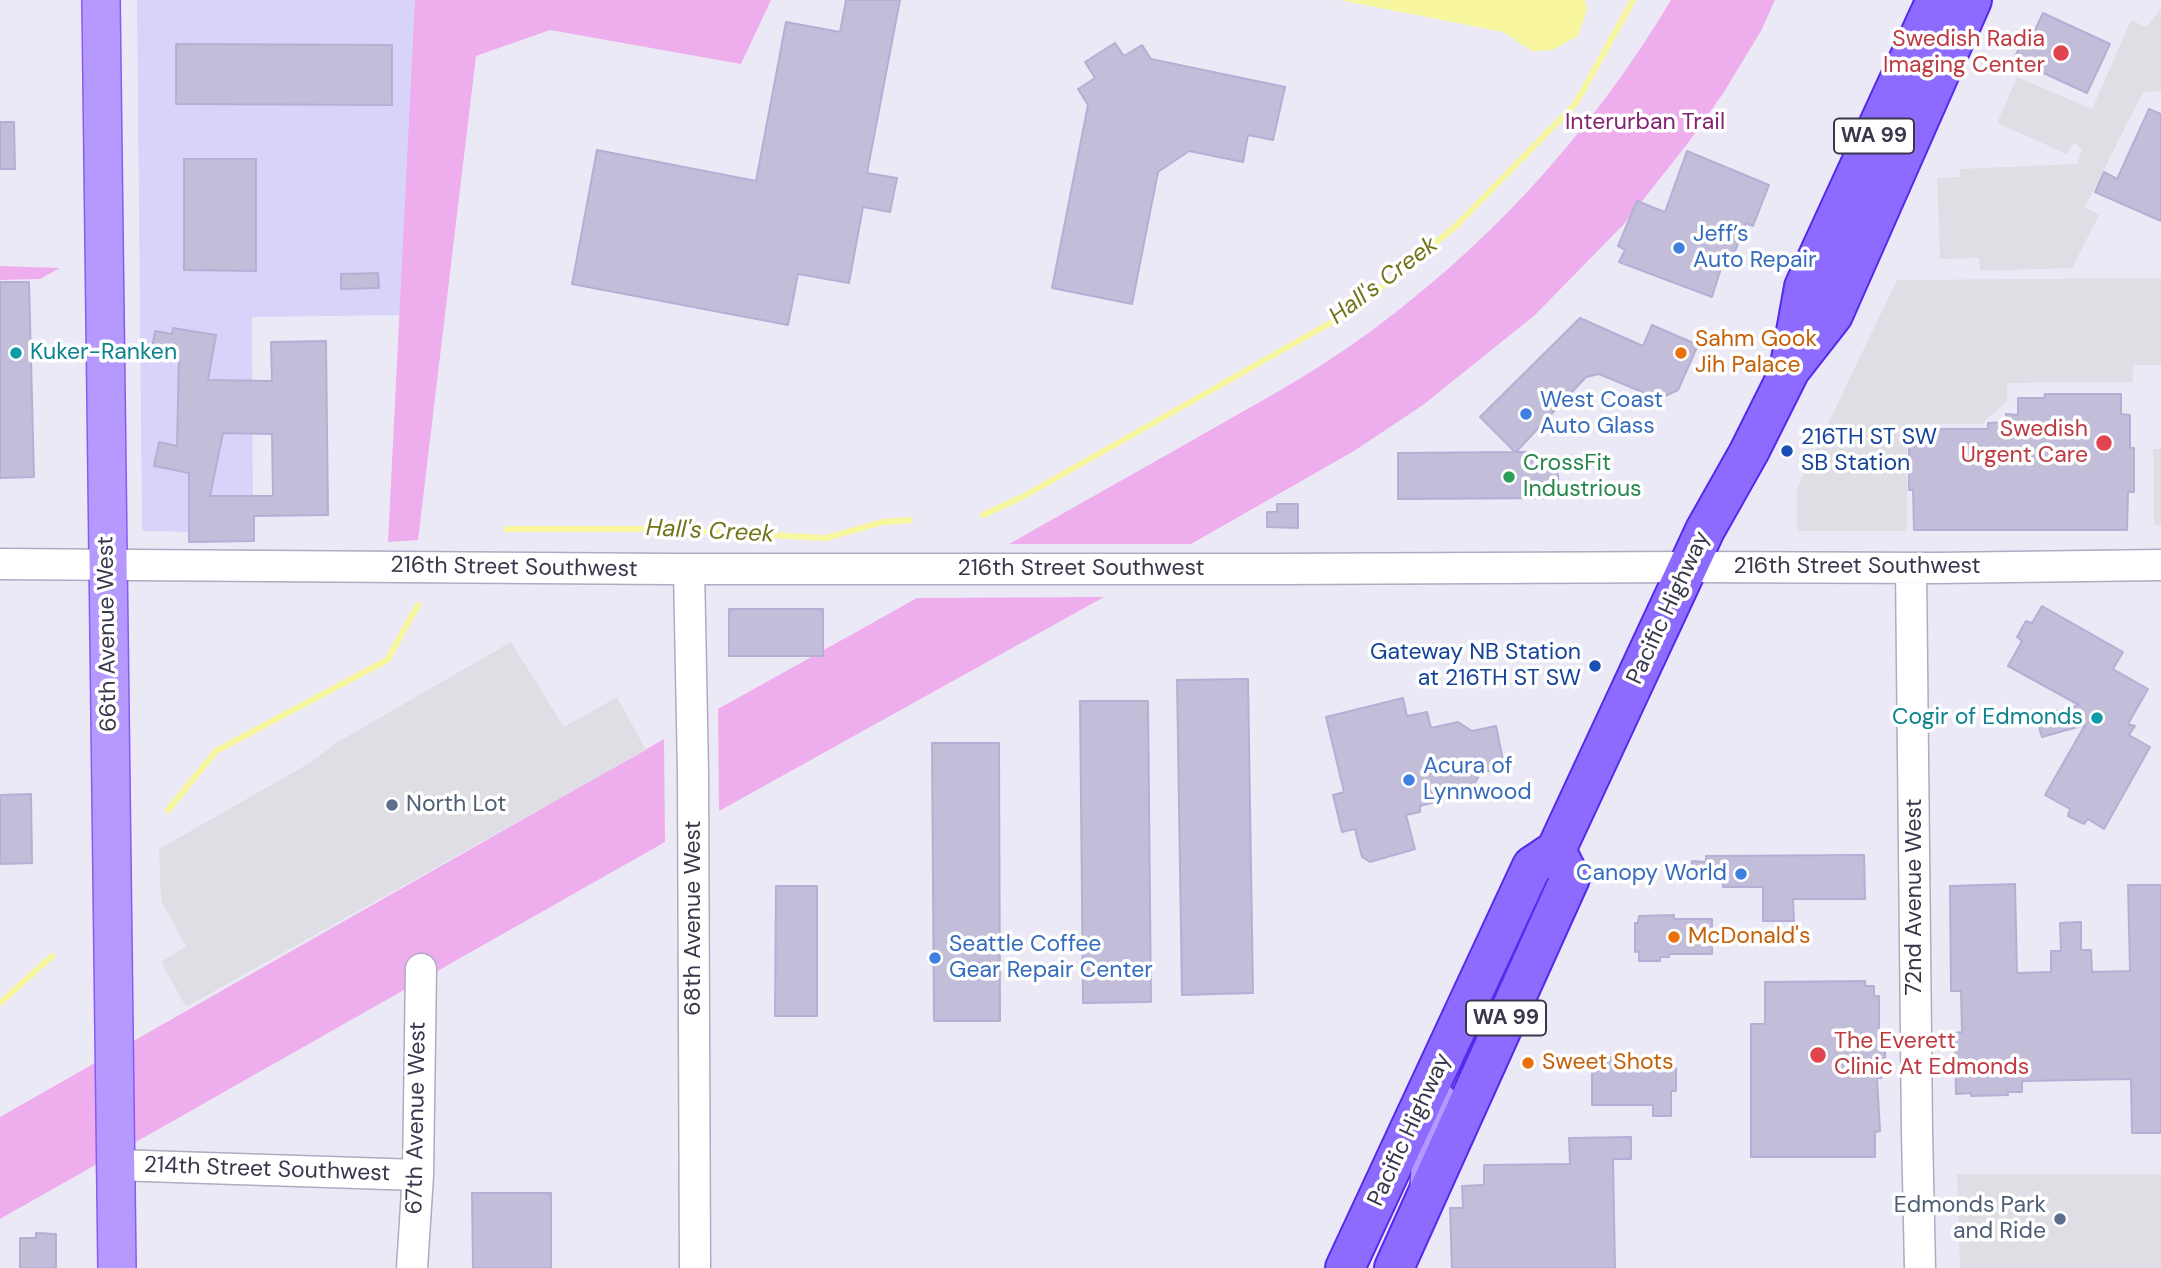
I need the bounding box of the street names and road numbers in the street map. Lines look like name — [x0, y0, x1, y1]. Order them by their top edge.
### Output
road number: WA 99 — [1834, 118, 1914, 154]
street label: Pacific Highway — [1622, 527, 1716, 689]
street label: 66th Avenue West — [92, 536, 124, 732]
street label: 216th Street Southwest — [390, 552, 638, 584]
street label: 216th Street Southwest — [1733, 553, 1981, 581]
street label: 216th Street Southwest — [957, 555, 1205, 583]
street label: 72nd Avenue West — [1901, 798, 1929, 996]
street label: 68th Avenue West — [680, 820, 708, 1016]
road number: WA 99 — [1466, 1000, 1546, 1036]
street label: 67th Avenue West — [402, 1021, 432, 1215]
street label: Pacific Highway — [1363, 1049, 1457, 1211]
street label: 214th Street Southwest — [143, 1152, 391, 1188]

